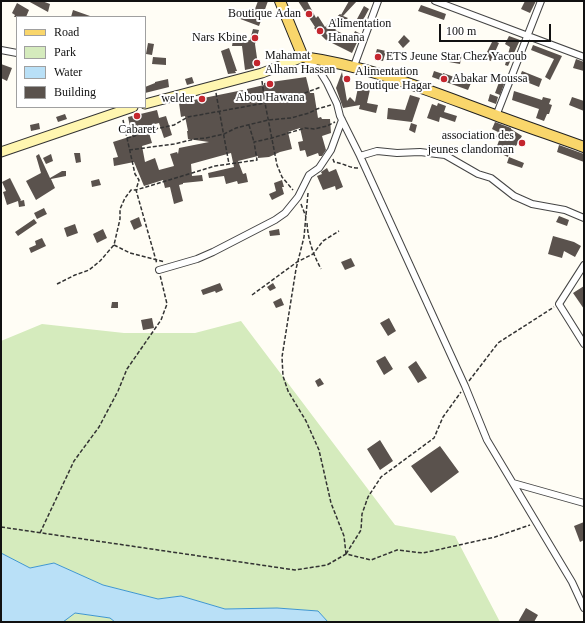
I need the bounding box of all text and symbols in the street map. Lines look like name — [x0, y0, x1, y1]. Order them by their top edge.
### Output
place label: Boutique Adan — [227, 7, 301, 21]
marker: Boutique Adan — [304, 9, 314, 19]
legend — [16, 16, 146, 108]
scale bar — [441, 16, 553, 42]
place label: Alimentation Hanana — [328, 17, 393, 45]
text: 100 m — [446, 24, 476, 38]
text: Road — [54, 25, 79, 39]
marker: Alimentation Hanana — [315, 26, 325, 36]
place label: Nars Kbine — [192, 31, 247, 45]
marker: Nars Kbine — [250, 33, 260, 43]
text: Park — [54, 45, 76, 59]
place label: Mahamat Alham Hassan — [265, 49, 338, 77]
place label: ETS Jeune Star Chez Yacoub — [386, 50, 526, 64]
marker: ETS Jeune Star Chez Yacoub — [373, 52, 383, 62]
marker: Mahamat Alham Hassan — [252, 58, 262, 68]
text: Water — [54, 65, 82, 79]
place label: Alimentation Boutique Hagar — [355, 65, 434, 93]
place label: Abakar Moussa — [452, 72, 530, 86]
marker: Alimentation Boutique Hagar — [342, 74, 352, 84]
marker: Abakar Moussa — [439, 74, 449, 84]
marker: Abou Hawana — [265, 79, 275, 89]
text: Building — [54, 85, 96, 99]
place label: Abou Hawana — [235, 91, 305, 105]
place label: welder — [159, 92, 194, 106]
marker: welder — [197, 94, 207, 104]
marker: Cabaret — [132, 111, 142, 121]
place label: Cabaret — [117, 123, 157, 137]
place label: association des jeunes clandoman — [422, 129, 514, 157]
marker: association des jeunes clandoman — [517, 138, 527, 148]

